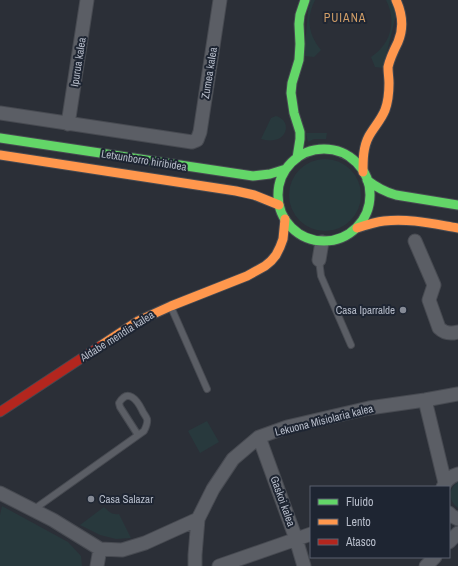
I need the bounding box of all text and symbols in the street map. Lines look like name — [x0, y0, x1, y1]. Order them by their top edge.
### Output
district label: PUIANA — [324, 10, 366, 26]
street label: Ipurua kalea — [67, 36, 89, 88]
street label: Zumea kalea — [198, 46, 220, 100]
street label: Letxunborro hiribidea — [100, 146, 188, 174]
place label: Casa Iparralde — [336, 303, 395, 317]
marker: Casa Iparralde — [398, 305, 408, 315]
street label: Aldabe mendia kalea — [77, 308, 157, 365]
street label: Lekuona Misiolaria kalea — [273, 401, 375, 439]
street label: Gaskoi kalea — [267, 474, 299, 528]
legend — [310, 486, 450, 558]
place label: Casa Salazar — [99, 492, 153, 506]
marker: Casa Salazar — [86, 494, 96, 504]
text: Fluido — [346, 494, 373, 510]
text: Lento — [346, 514, 371, 530]
text: Atasco — [345, 534, 376, 550]

